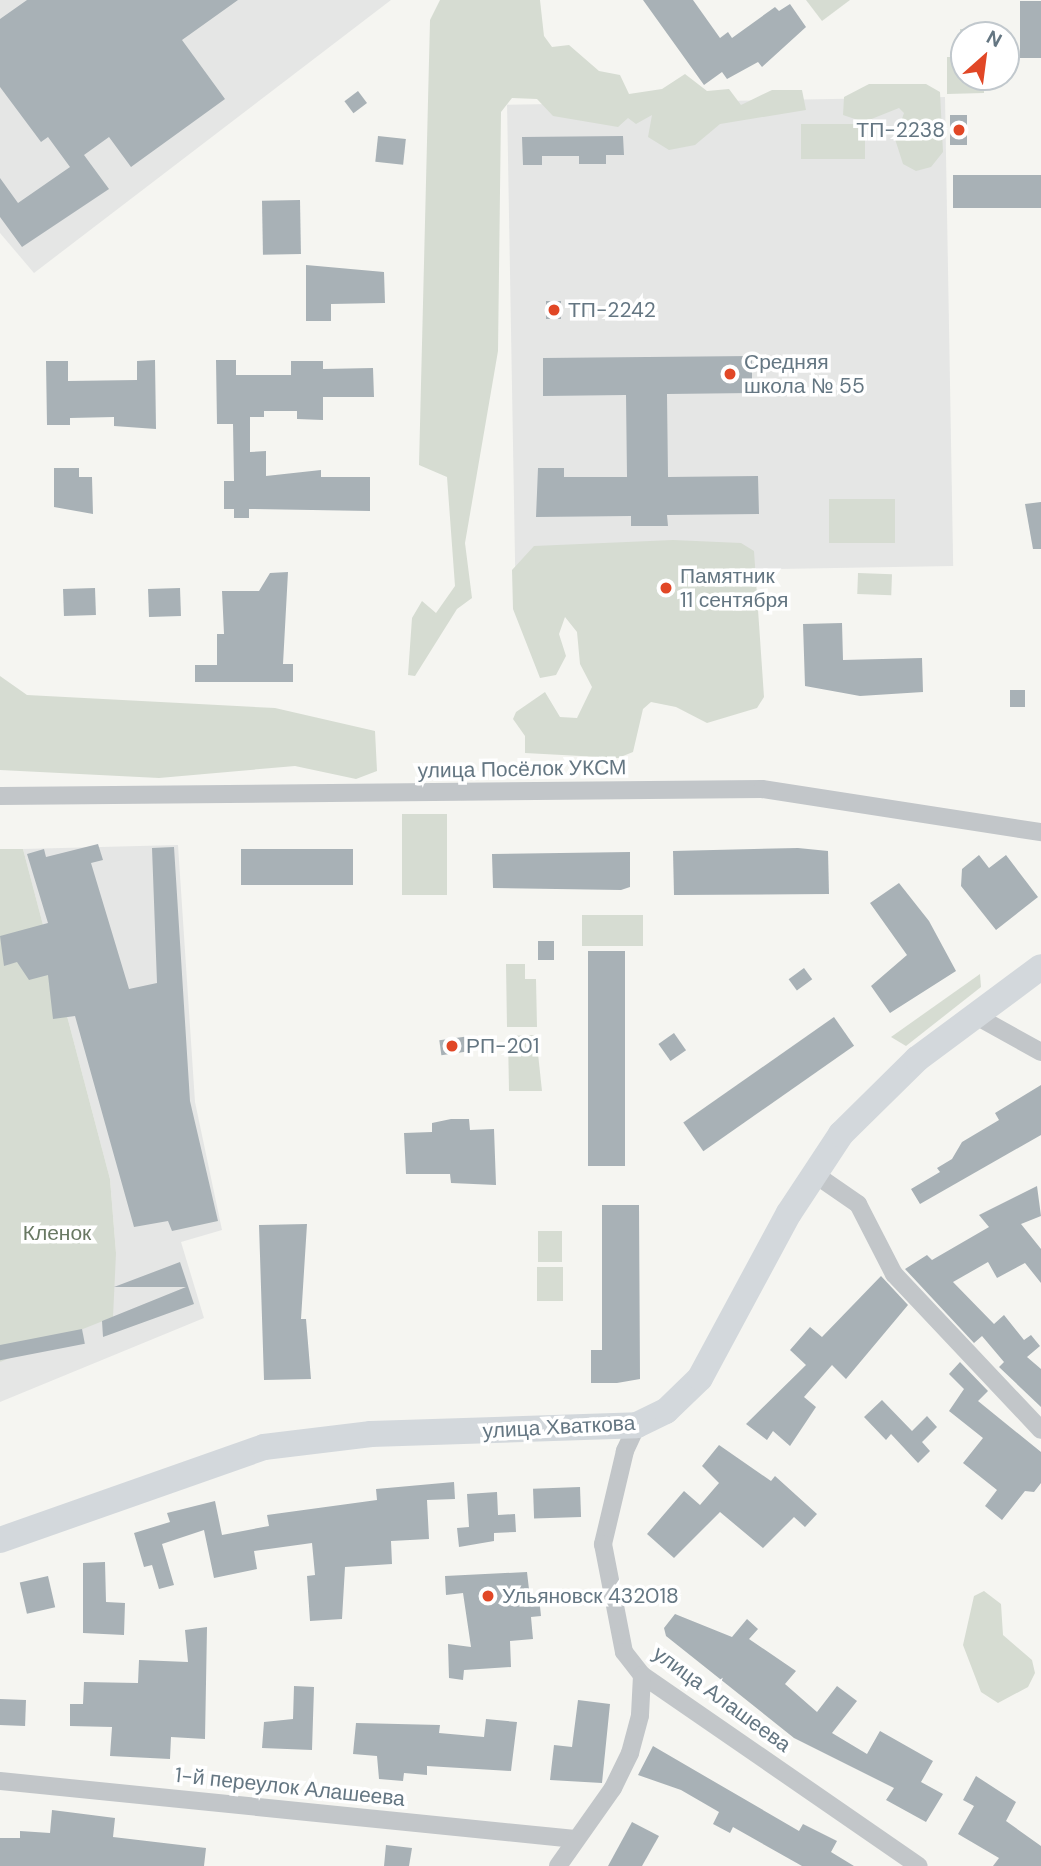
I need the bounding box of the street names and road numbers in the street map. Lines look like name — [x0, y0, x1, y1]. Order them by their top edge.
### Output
street label: улица Посёлок УКСМ — [417, 755, 627, 783]
street label: улица Хваткова — [482, 1410, 636, 1444]
street label: улица Алашеева — [648, 1641, 796, 1757]
street label: 1-й переулок Алашеева — [174, 1762, 406, 1812]

